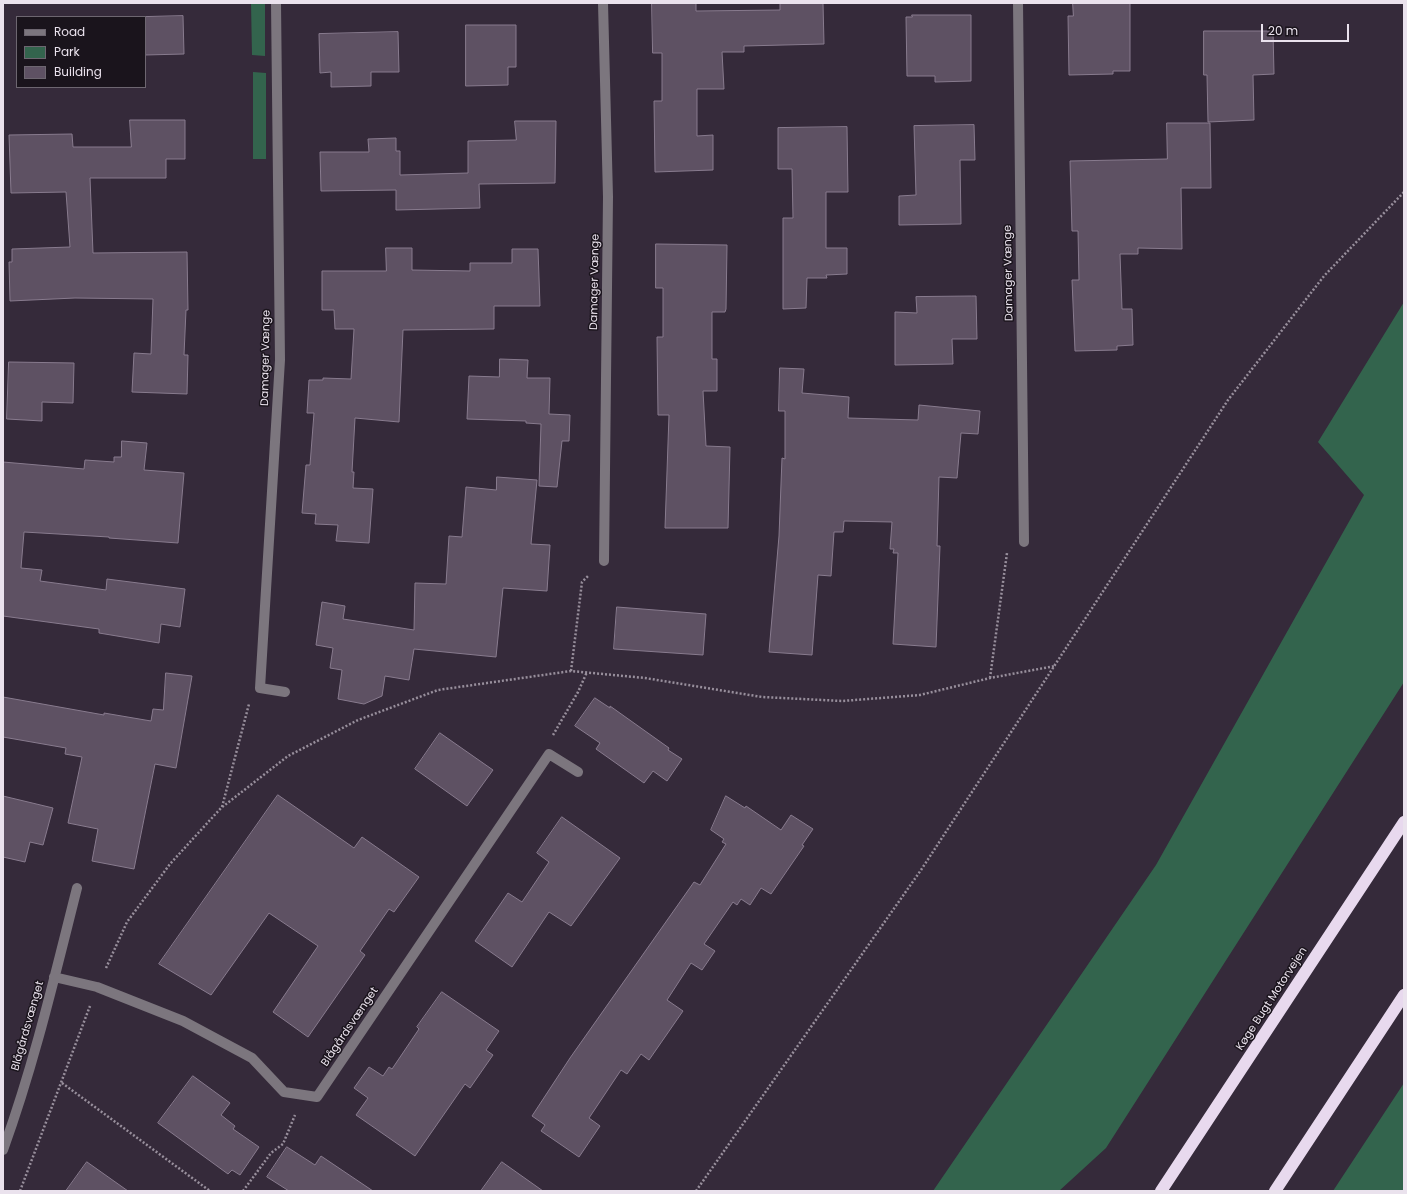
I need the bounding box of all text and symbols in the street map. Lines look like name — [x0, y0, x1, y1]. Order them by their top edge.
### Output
legend — [16, 16, 146, 88]
scale bar — [1263, 16, 1351, 42]
text: 20 m — [1268, 22, 1298, 39]
text: Road — [54, 23, 85, 40]
text: Park — [54, 43, 80, 60]
text: Building — [54, 63, 102, 80]
street label: Damager Vænge — [1002, 225, 1016, 321]
street label: Damager Vænge — [588, 234, 602, 330]
street label: Damager Vænge — [259, 310, 273, 406]
street label: Køge Bugt Motorvejen — [1234, 945, 1310, 1053]
street label: Blågårdsvænget — [9, 980, 47, 1072]
street label: Blågårdsvænget — [319, 985, 381, 1069]

